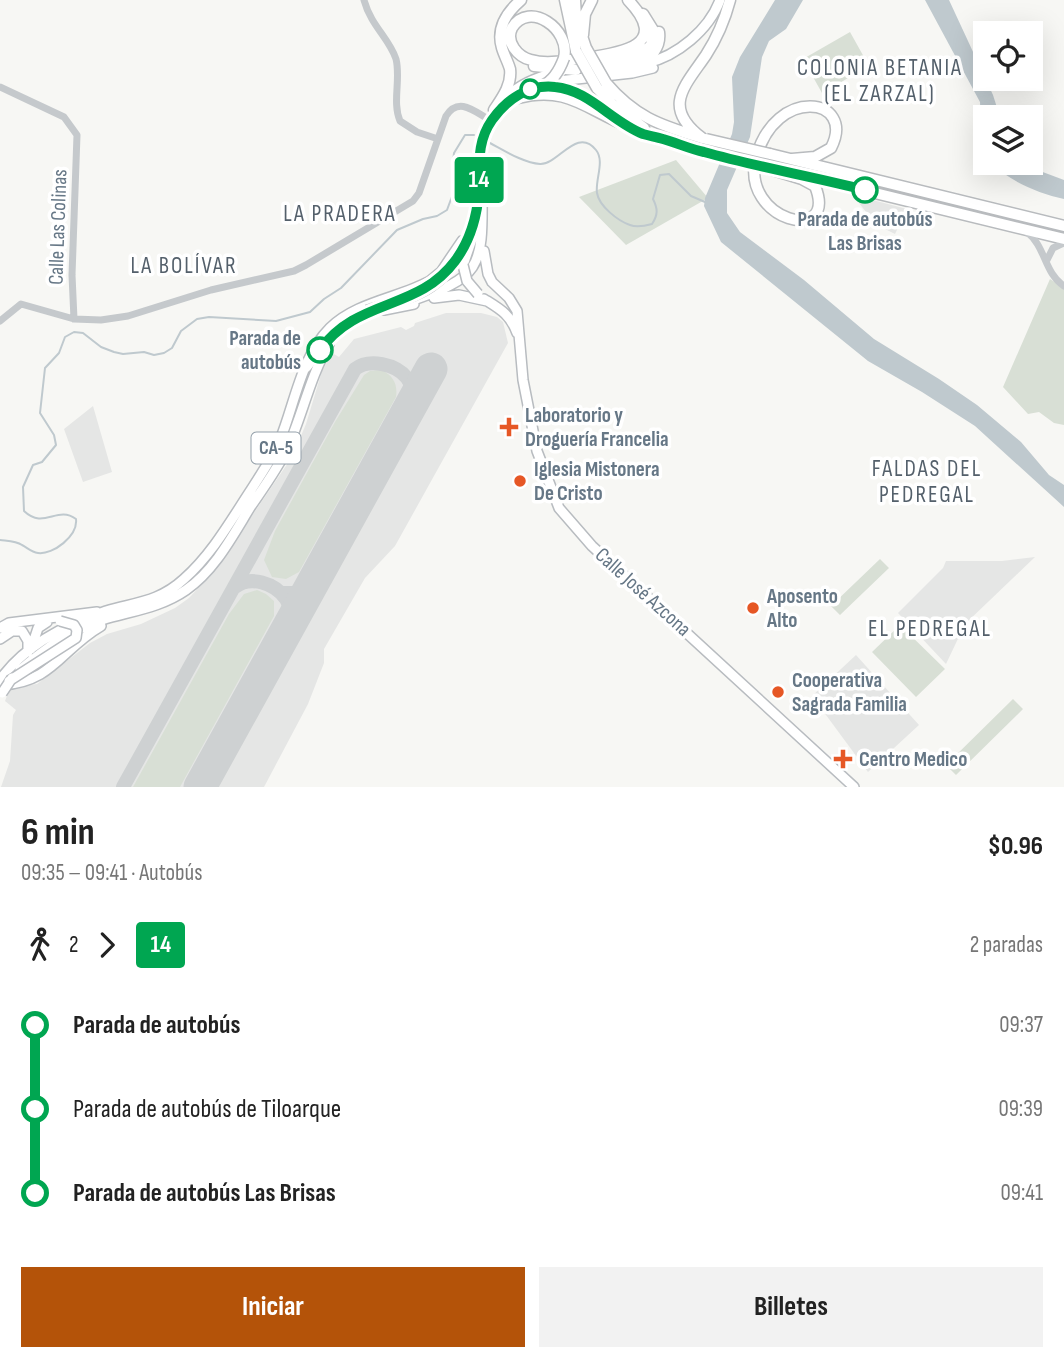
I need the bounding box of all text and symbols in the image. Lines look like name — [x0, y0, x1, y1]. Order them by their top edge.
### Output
map controls — [973, 21, 1043, 175]
button: locate — [973, 21, 1043, 91]
district label: COLONIA BETANIA (EL ZARZAL) — [797, 54, 963, 108]
unlabelled marker — [520, 79, 540, 99]
button: layers — [973, 105, 1043, 175]
line badge: 14 — [448, 157, 510, 203]
text: 14 — [469, 165, 489, 194]
street label: Calle Las Colinas — [43, 169, 73, 285]
marker: Parada de autobús Las Brisas — [852, 177, 878, 203]
district label: LA PRADERA — [283, 200, 397, 228]
place label: Parada de autobús Las Brisas — [797, 207, 933, 256]
district label: LA BOLÍVAR — [130, 252, 238, 280]
place label: Parada de autobús — [229, 326, 301, 375]
marker: Parada de autobús — [307, 337, 333, 363]
place label: Laboratorio y Droguería Francelia — [525, 403, 669, 452]
marker: Laboratorio y Droguería Francelia — [499, 417, 519, 437]
road number: CA-5 — [252, 432, 300, 463]
district label: FALDAS DEL PEDREGAL — [872, 455, 982, 509]
place label: Iglesia Mistonera De Cristo — [534, 457, 660, 506]
marker: Iglesia Mistonera De Cristo — [512, 473, 528, 489]
street label: Calle José Azcona — [590, 542, 696, 642]
place label: Aposento Alto — [766, 584, 838, 633]
marker: Aposento Alto — [745, 600, 761, 616]
district label: EL PEDREGAL — [868, 615, 992, 643]
place label: Cooperativa Sagrada Familia — [792, 668, 907, 717]
marker: Cooperativa Sagrada Familia — [770, 684, 786, 700]
place label: Centro Medico — [859, 747, 967, 772]
marker: Centro Medico — [833, 749, 853, 769]
text: 6 min — [21, 810, 95, 855]
text: $0.96 — [988, 831, 1043, 862]
text: 09:35 – 09:41 · Autobús — [21, 859, 202, 887]
icon: walk — [21, 926, 59, 964]
icon: forward — [88, 926, 126, 964]
text: 14 — [150, 930, 171, 959]
text: 2 — [69, 931, 78, 959]
text: 2 paradas — [970, 931, 1043, 959]
text: Parada de autobús — [73, 1010, 240, 1041]
text: 09:37 — [999, 1011, 1043, 1039]
text: Parada de autobús de Tiloarque — [73, 1094, 341, 1125]
text: 09:39 — [998, 1095, 1043, 1123]
text: Parada de autobús Las Brisas — [73, 1178, 336, 1209]
text: 09:41 — [1000, 1179, 1043, 1207]
button: Iniciar — [21, 1267, 525, 1347]
button: Billetes — [539, 1267, 1043, 1347]

